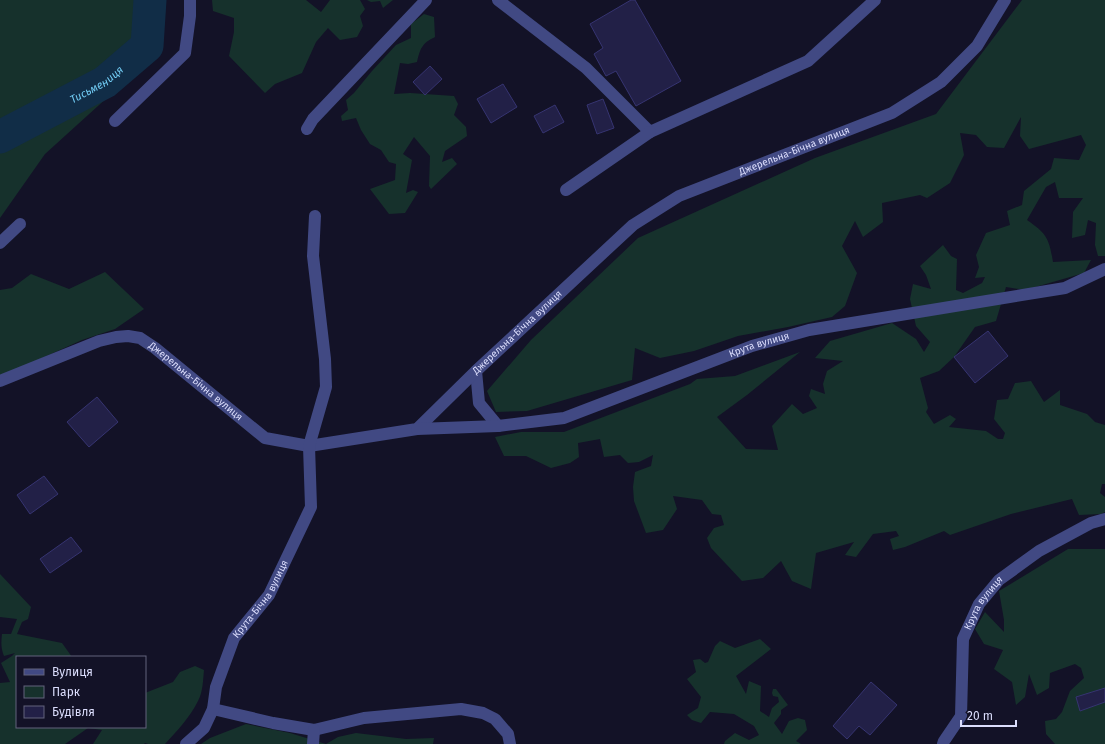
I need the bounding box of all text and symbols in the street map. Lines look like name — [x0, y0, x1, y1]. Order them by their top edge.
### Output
water label: Тисьмениця — [68, 63, 126, 106]
street label: Джерельна-Бічна вулиця — [736, 124, 851, 178]
street label: Джерельна-Бічна вулиця — [469, 288, 565, 378]
street label: Крута вулиця — [727, 330, 791, 360]
street label: Джерельна-Бічна вулиця — [145, 339, 245, 423]
street label: Крута-Бічна вулиця — [230, 558, 291, 641]
street label: Крута вулиця — [962, 573, 1005, 632]
legend — [16, 656, 146, 728]
text: Вулиця — [52, 665, 93, 679]
text: Парк — [52, 685, 81, 699]
scale bar — [961, 702, 1016, 728]
text: Будівля — [52, 705, 95, 719]
text: 20 m — [967, 709, 993, 723]

